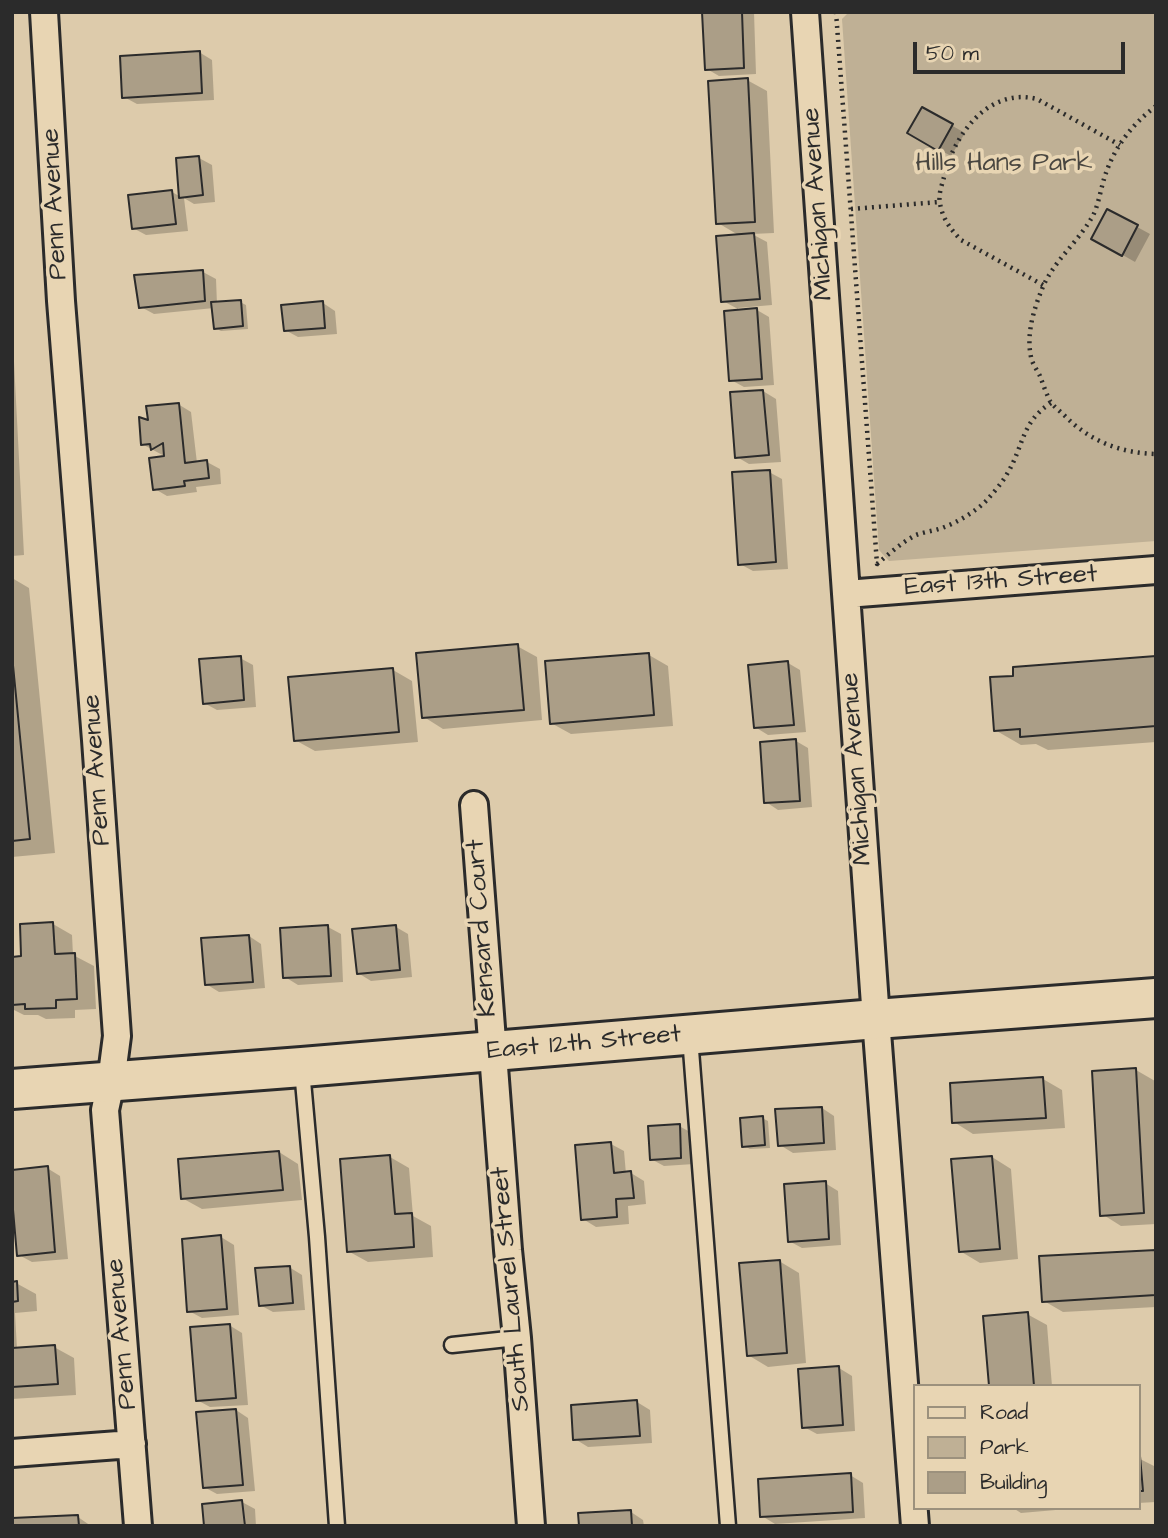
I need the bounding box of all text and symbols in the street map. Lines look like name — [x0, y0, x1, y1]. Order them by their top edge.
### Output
scale bar — [916, 28, 1128, 72]
text: 50 m — [926, 39, 979, 68]
street label: Michigan Avenue — [797, 107, 841, 301]
street label: Penn Avenue — [36, 128, 76, 280]
park label: Hills Hans Park — [916, 149, 1092, 181]
street label: East 13th Street — [904, 560, 1098, 604]
street label: Michigan Avenue — [836, 672, 880, 866]
street label: Penn Avenue — [77, 693, 119, 847]
street label: Kensard Court — [461, 838, 505, 1018]
street label: East 12th Street — [486, 1020, 682, 1068]
street label: South Laurel Street — [486, 1165, 538, 1413]
street label: Penn Avenue — [101, 1257, 145, 1411]
legend — [912, 1384, 1140, 1510]
text: Road — [980, 1398, 1028, 1427]
text: Park — [980, 1433, 1029, 1462]
text: Building — [980, 1468, 1047, 1497]

